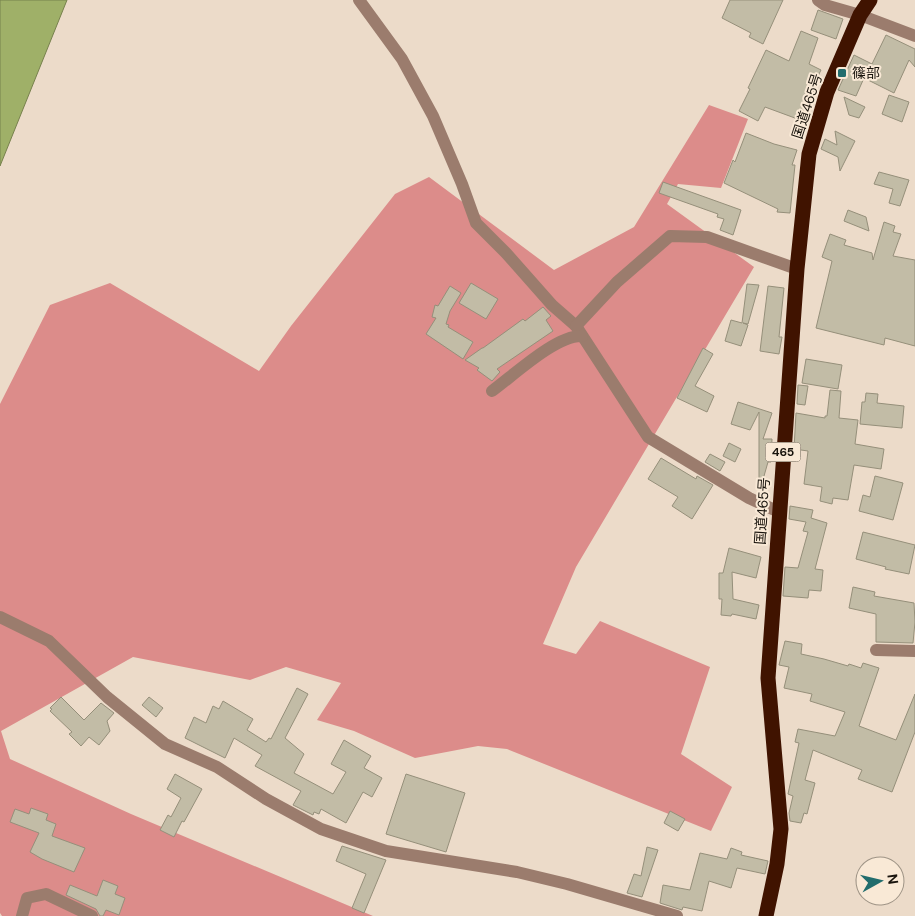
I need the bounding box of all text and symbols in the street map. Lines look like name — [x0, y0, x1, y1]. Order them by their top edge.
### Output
place label: 篠部 — [852, 64, 880, 82]
marker: 篠部 — [836, 67, 848, 79]
street label: 国道465号 — [788, 71, 826, 141]
road number: 465 — [766, 442, 800, 462]
street label: 国道465号 — [751, 477, 773, 545]
north arrow — [855, 856, 905, 906]
text: N — [883, 873, 902, 886]

